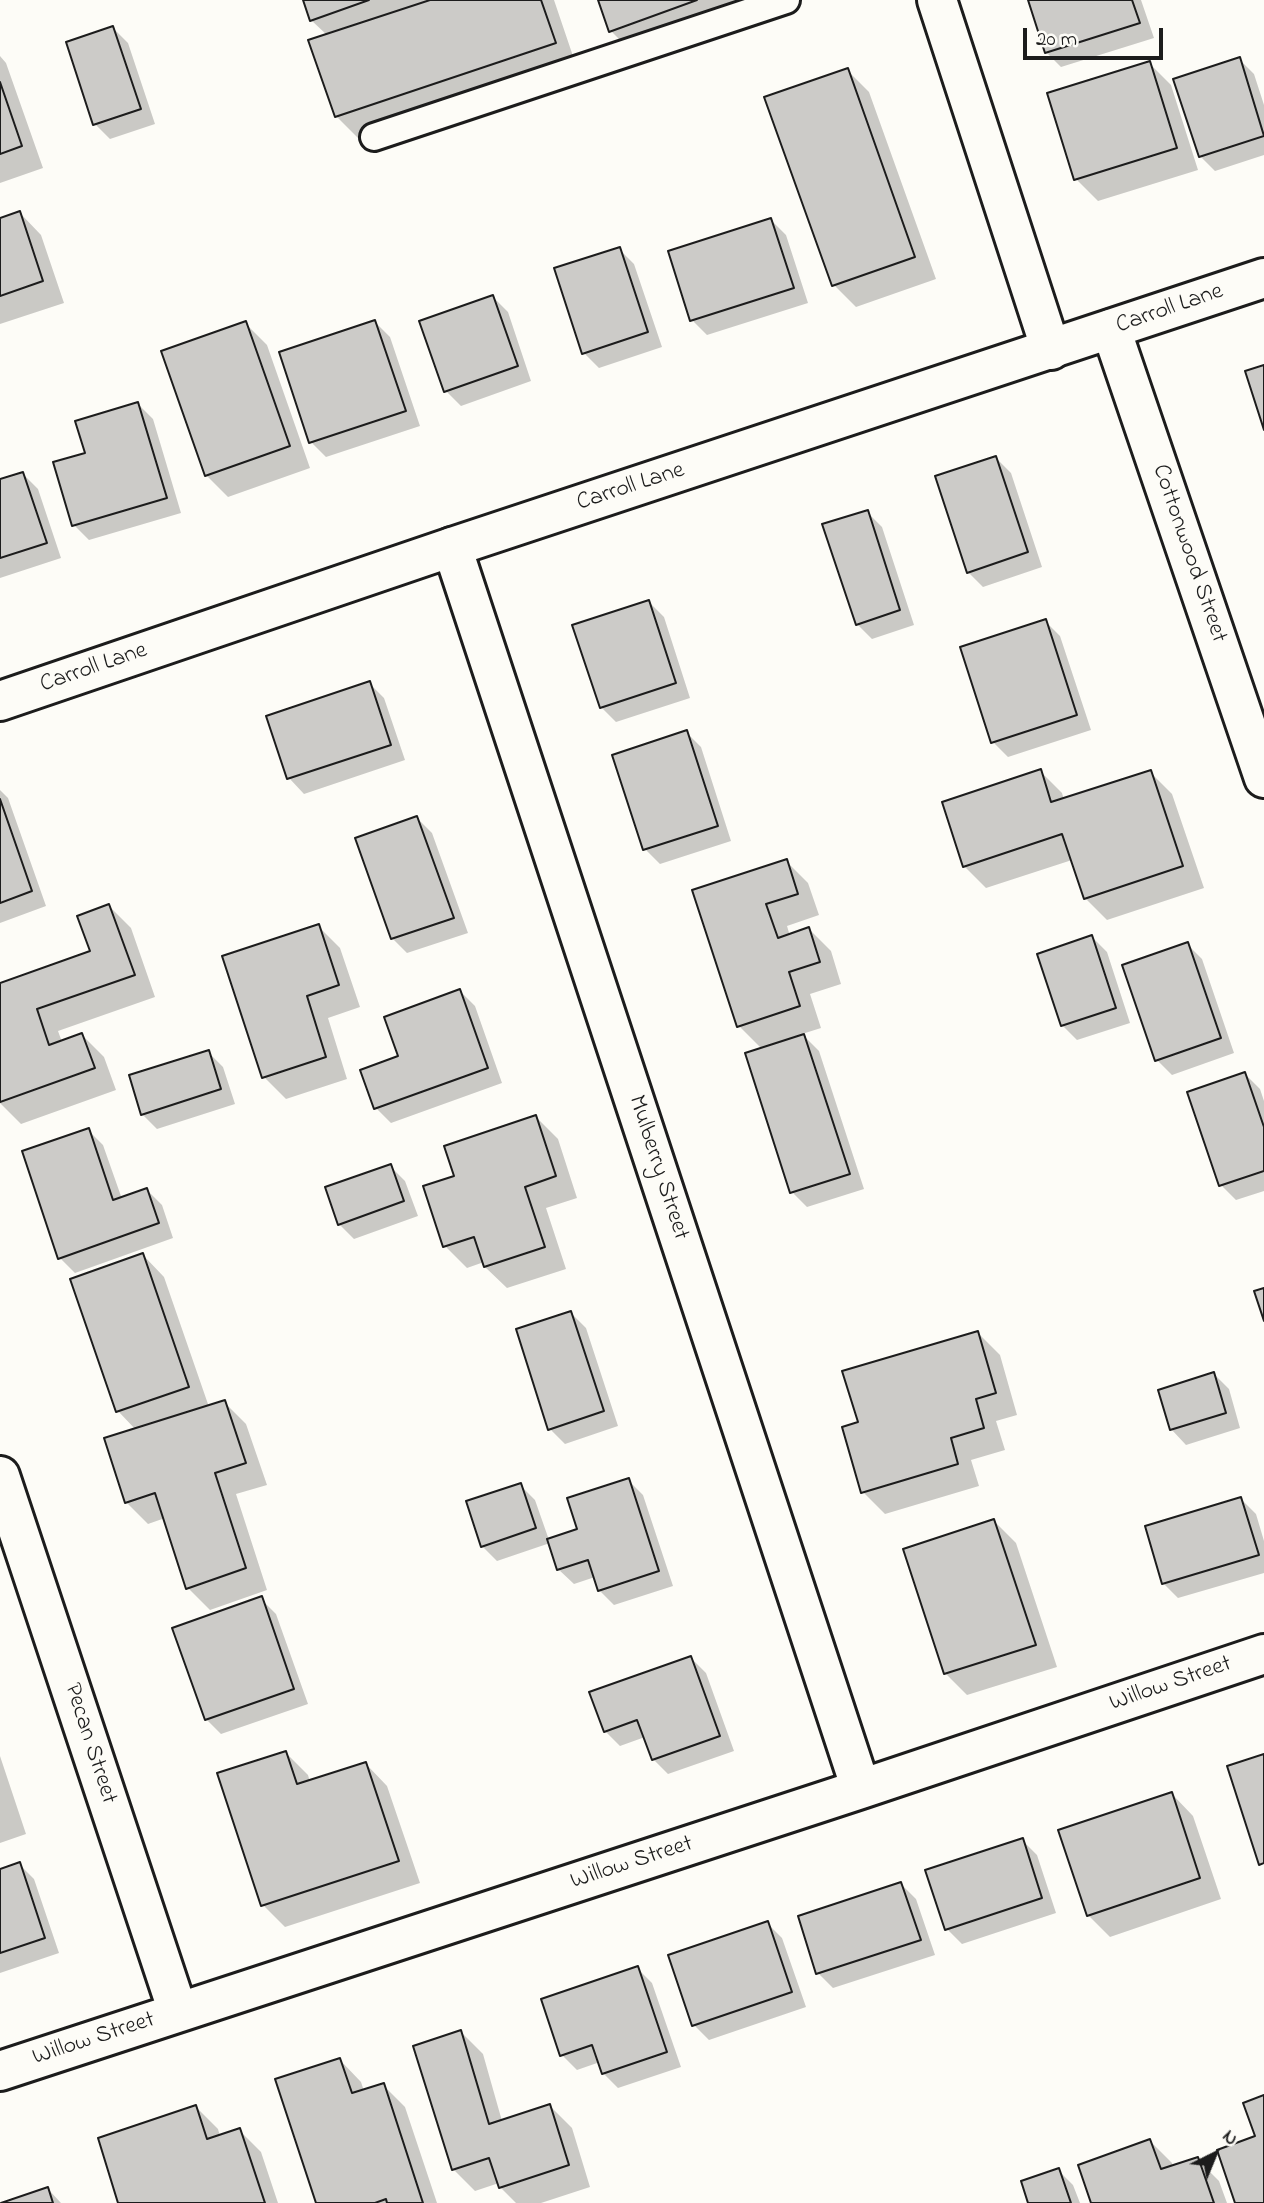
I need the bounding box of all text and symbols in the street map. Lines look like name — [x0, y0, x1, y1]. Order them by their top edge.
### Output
scale bar — [1026, 14, 1166, 58]
text: 20 m — [1036, 25, 1077, 55]
street label: Carroll Lane — [1113, 278, 1227, 342]
street label: Carroll Lane — [574, 457, 688, 519]
street label: Cottonwood Street — [1144, 461, 1232, 647]
street label: Carroll Lane — [37, 637, 151, 701]
street label: Mulberry Street — [620, 1092, 694, 1244]
street label: Willow Street — [1106, 1651, 1236, 1719]
street label: Pecan Street — [56, 1680, 122, 1808]
street label: Willow Street — [567, 1831, 697, 1897]
street label: Willow Street — [29, 2007, 159, 2073]
north arrow — [1180, 2119, 1250, 2189]
text: N — [1216, 2124, 1244, 2153]

